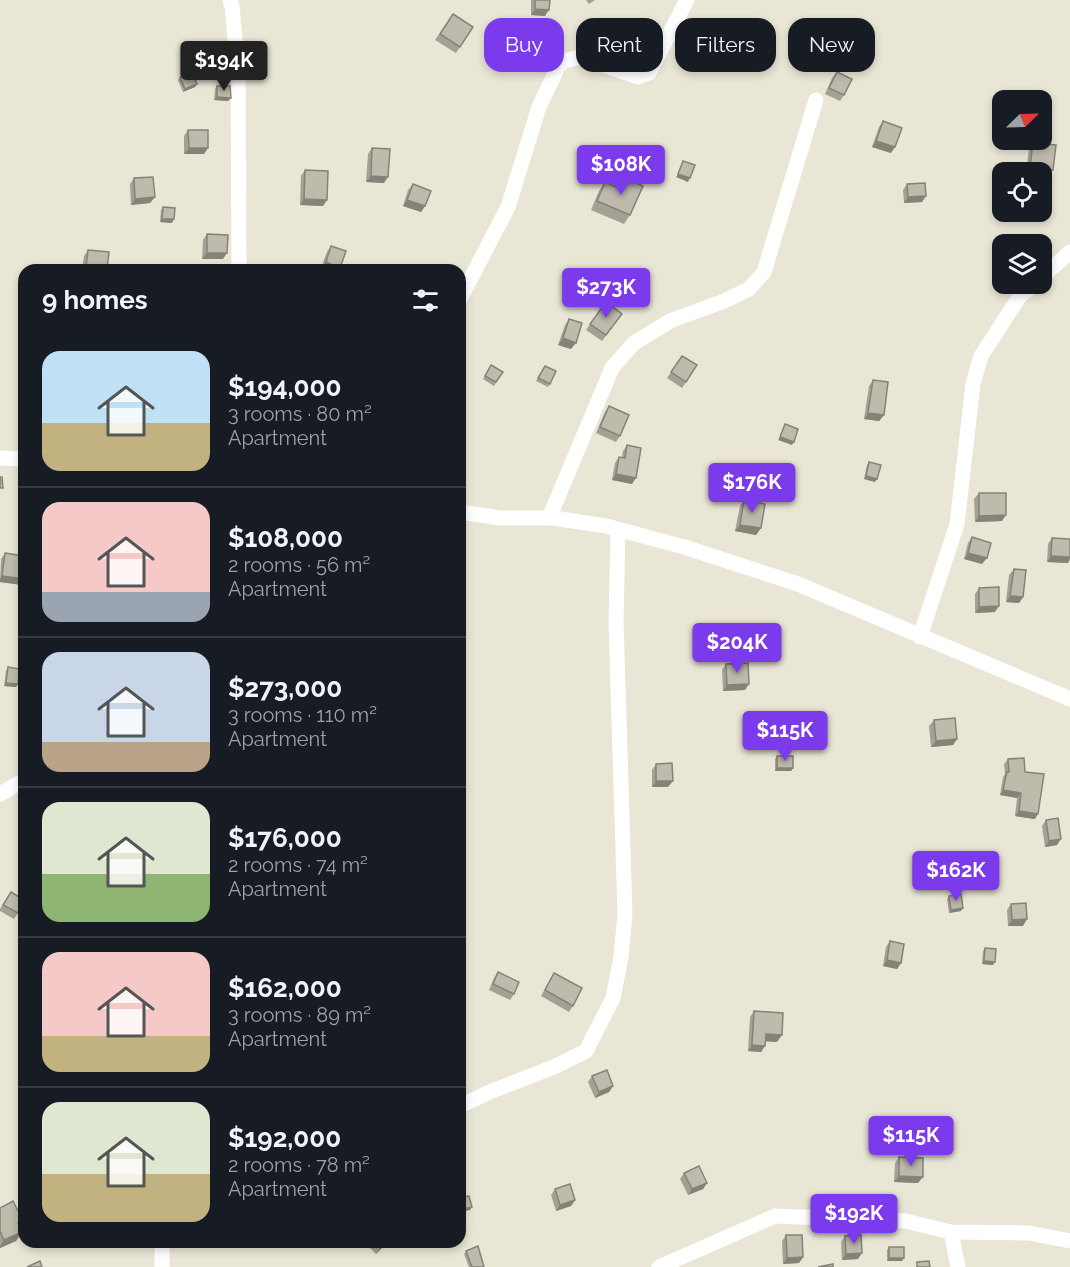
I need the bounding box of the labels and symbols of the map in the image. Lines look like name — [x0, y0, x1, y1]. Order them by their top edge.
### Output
pin: $194K — [182, 41, 266, 92]
north arrow — [992, 90, 1052, 150]
pin: $108K — [579, 145, 663, 196]
pin: $273K — [564, 268, 648, 319]
pin: $176K — [710, 463, 794, 514]
pin: $204K — [695, 623, 779, 674]
pin: $115K — [743, 711, 827, 762]
pin: $162K — [914, 851, 998, 902]
pin: $115K — [869, 1116, 953, 1167]
pin: $192K — [812, 1194, 896, 1245]

